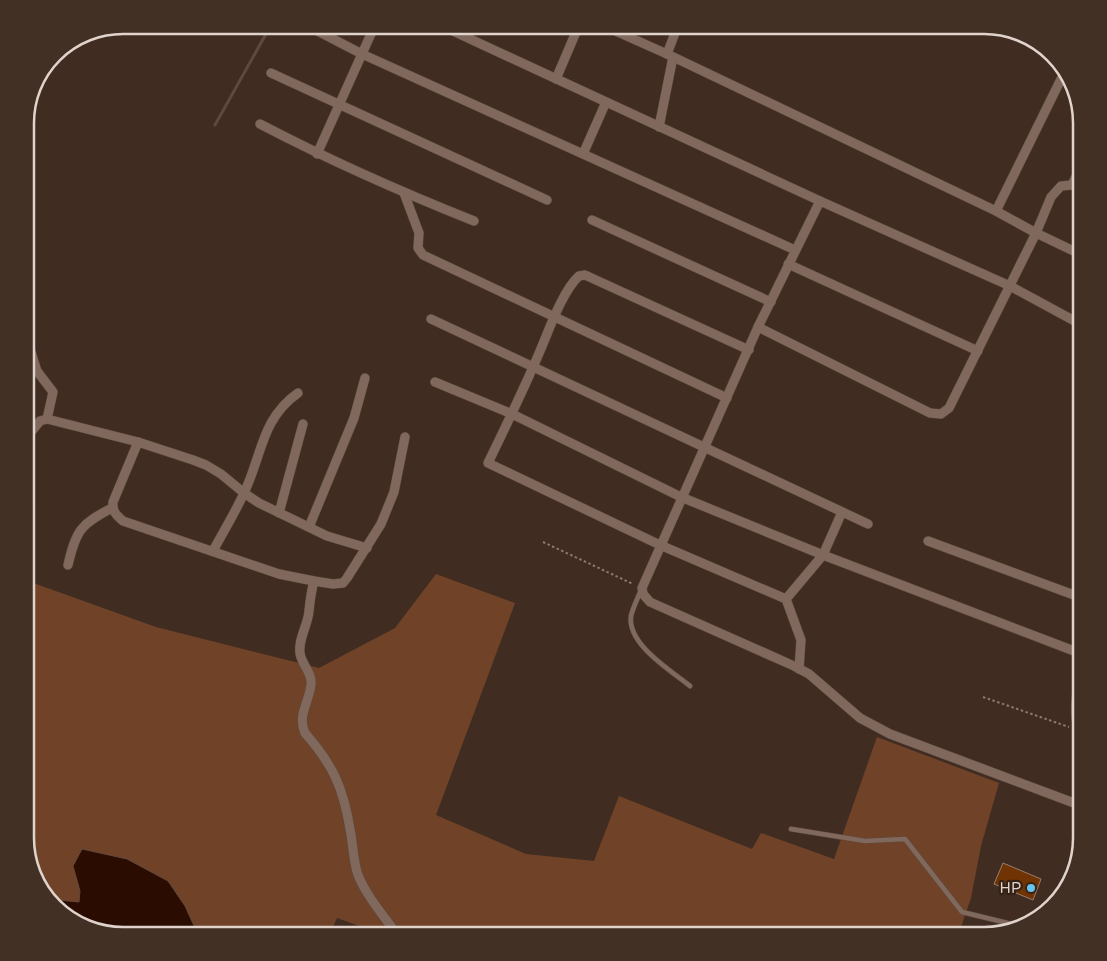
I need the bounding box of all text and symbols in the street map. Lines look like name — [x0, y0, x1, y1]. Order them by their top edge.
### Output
place label: HP — [1000, 879, 1021, 897]
marker: HP — [1025, 882, 1037, 894]

